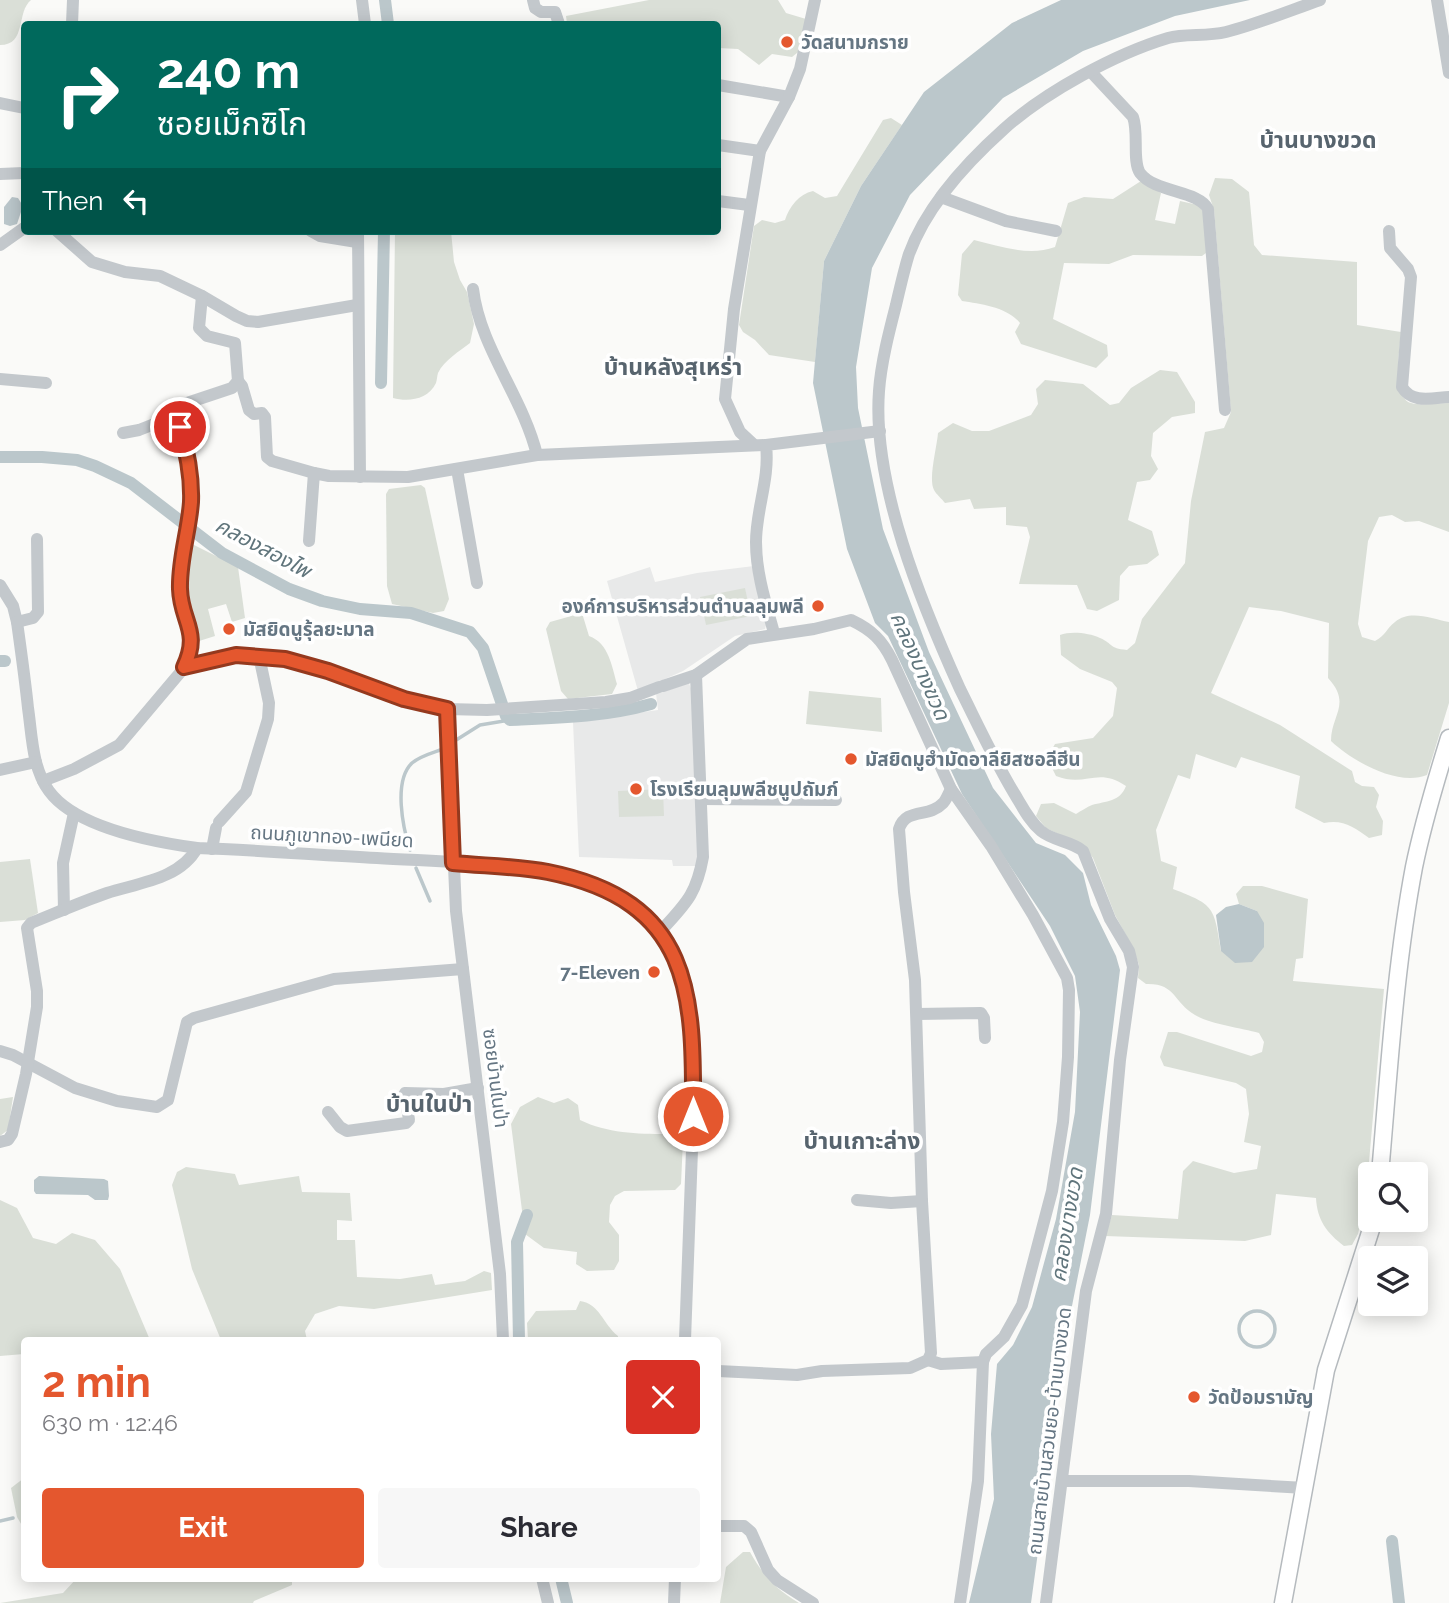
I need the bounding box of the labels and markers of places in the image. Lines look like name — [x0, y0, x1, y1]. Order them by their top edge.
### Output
place label: วัดสนามกราย — [801, 31, 909, 53]
marker: วัดสนามกราย — [779, 34, 795, 50]
pin — [150, 397, 210, 457]
place label: องค์การบริหารส่วนตำบลลุมพลี — [561, 595, 804, 618]
marker: องค์การบริหารส่วนตำบลลุมพลี — [810, 598, 826, 614]
place label: มัสยิดนูรุ้ลยะมาล — [243, 618, 375, 641]
marker: มัสยิดนูรุ้ลยะมาล — [221, 621, 237, 637]
place label: มัสยิดมูฮำมัดอาลียิสซอลีฮีน — [865, 748, 1081, 771]
marker: มัสยิดมูฮำมัดอาลียิสซอลีฮีน — [843, 751, 859, 767]
place label: โรงเรียนลุมพลีชนูปถัมภ์ — [650, 778, 838, 801]
marker: โรงเรียนลุมพลีชนูปถัมภ์ — [628, 781, 644, 797]
place label: 7-Eleven — [560, 961, 640, 983]
marker: 7-Eleven — [646, 964, 662, 980]
place label: วัดป้อมรามัญ — [1208, 1386, 1314, 1408]
marker: วัดป้อมรามัญ — [1186, 1389, 1202, 1405]

